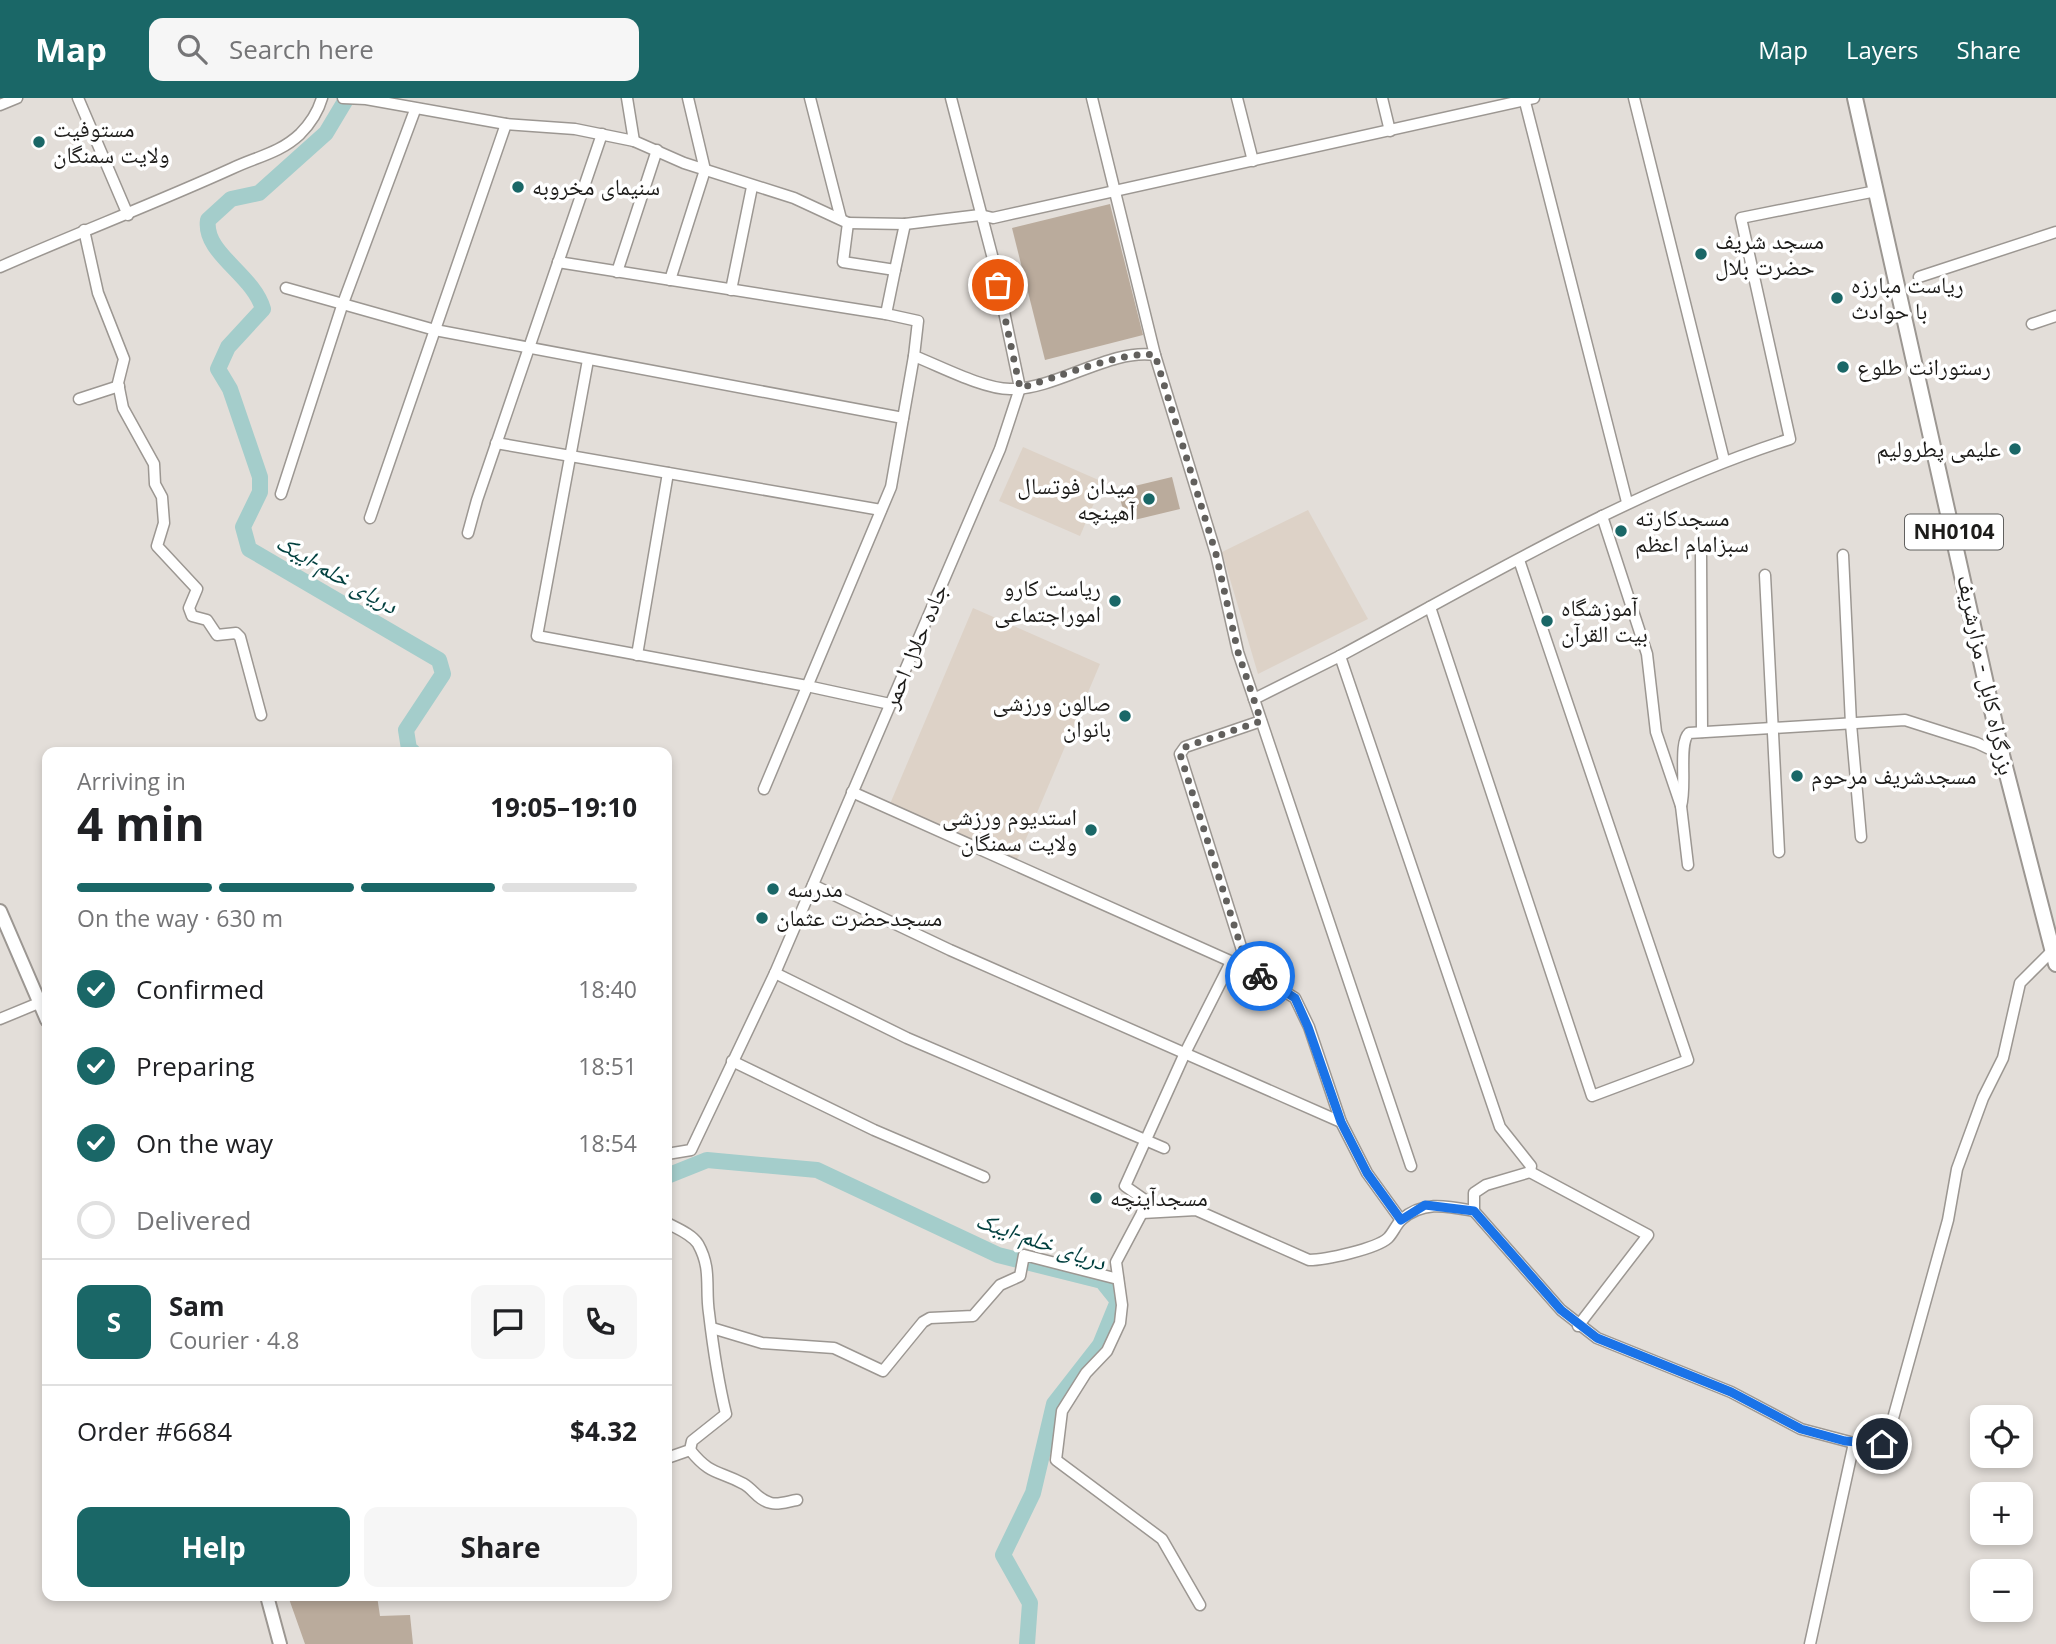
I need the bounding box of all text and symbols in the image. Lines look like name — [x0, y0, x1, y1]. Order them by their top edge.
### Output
search box — [149, 18, 639, 81]
text: Map — [35, 27, 107, 72]
icon: search — [173, 30, 211, 68]
text: Search here — [229, 31, 374, 67]
text: Map — [1758, 33, 1808, 66]
text: Layers — [1846, 33, 1919, 66]
text: Share — [1957, 33, 2021, 66]
place label: مستوفیت ولایت سمنگان — [53, 112, 170, 170]
marker: مستوفیت ولایت سمنگان — [31, 134, 47, 150]
place label: سنیمای مخروبه — [532, 170, 660, 202]
marker: سنیمای مخروبه — [510, 179, 526, 195]
place label: مسجد شریف حضرت بلال — [1715, 224, 1824, 282]
marker: مسجد شریف حضرت بلال — [1693, 246, 1709, 262]
pin — [968, 255, 1028, 315]
icon: bag — [979, 266, 1017, 304]
place label: ریاست مبارزه با حوادث — [1851, 268, 1964, 326]
marker: ریاست مبارزه با حوادث — [1829, 290, 1845, 306]
place label: رستورانت طلوع — [1857, 350, 1991, 382]
marker: رستورانت طلوع — [1835, 359, 1851, 375]
place label: علیمی پطرولیم — [1876, 432, 2001, 465]
marker: علیمی پطرولیم — [2007, 441, 2023, 457]
place label: میدان فوتسال آهینچه — [1017, 469, 1136, 527]
marker: میدان فوتسال آهینچه — [1141, 491, 1157, 507]
place label: مسجدکارته سبزامام اعظم — [1635, 501, 1749, 560]
road number: NH0104 — [1905, 514, 2003, 550]
marker: مسجدکارته سبزامام اعظم — [1613, 523, 1629, 539]
water label: دریای خلم-ایبک — [270, 525, 405, 622]
place label: ریاست کارو اموراجتماعی — [994, 571, 1101, 629]
street label: بزرگراه کابل - مزارشریف — [1950, 572, 2024, 778]
street label: جاده حلال احمر — [873, 578, 955, 714]
place label: آموزشگاه بیت القرآن — [1561, 591, 1648, 649]
marker: ریاست کارو اموراجتماعی — [1107, 593, 1123, 609]
marker: آموزشگاه بیت القرآن — [1539, 613, 1555, 629]
place label: صالون ورزشی بانوان — [993, 686, 1111, 744]
marker: صالون ورزشی بانوان — [1117, 708, 1133, 724]
place label: مسجدشریف مرحوم — [1811, 759, 1976, 792]
text: Arriving in — [77, 765, 186, 797]
marker: مسجدشریف مرحوم — [1789, 768, 1805, 784]
text: 19:05–19:10 — [490, 789, 637, 825]
text: 4 min — [77, 792, 205, 854]
place label: استدیوم ورزشی ولایت سمنگان — [942, 800, 1077, 858]
marker: استدیوم ورزشی ولایت سمنگان — [1083, 822, 1099, 838]
place label: مدرسه — [787, 872, 843, 904]
marker: مدرسه — [765, 881, 781, 897]
place label: مسجدحضرت عثمان — [776, 901, 942, 933]
text: On the way · 630 m — [77, 902, 283, 934]
marker: مسجدحضرت عثمان — [754, 910, 770, 926]
courier — [1225, 941, 1295, 1011]
icon: bike — [1241, 957, 1279, 995]
icon: check — [77, 970, 115, 1008]
text: Confirmed — [136, 971, 264, 1007]
text: 18:40 — [578, 973, 637, 1005]
icon: check — [77, 1047, 115, 1085]
text: Preparing — [136, 1048, 254, 1084]
text: 18:51 — [578, 1050, 637, 1082]
icon: check — [77, 1124, 115, 1162]
text: On the way — [136, 1125, 273, 1161]
text: 18:54 — [578, 1127, 637, 1159]
place label: مسجدآینچه — [1110, 1181, 1208, 1213]
marker: مسجدآینچه — [1088, 1190, 1104, 1206]
text: Delivered — [136, 1202, 251, 1238]
water label: دریای خلم-ایبک — [972, 1202, 1111, 1278]
button: chat — [471, 1285, 545, 1359]
button: phone — [563, 1285, 637, 1359]
text: Sam — [169, 1288, 225, 1324]
text: S — [107, 1304, 121, 1340]
text: Courier · 4.8 — [169, 1324, 299, 1356]
map controls — [1970, 1405, 2033, 1622]
button: locate — [1970, 1405, 2033, 1468]
text: Order #6684 — [77, 1413, 232, 1449]
text: $4.32 — [570, 1413, 637, 1449]
pin — [1852, 1414, 1912, 1474]
icon: home — [1863, 1425, 1901, 1463]
button: + — [1970, 1482, 2033, 1545]
button: Help — [77, 1507, 350, 1587]
button: Share — [364, 1507, 637, 1587]
button: − — [1970, 1559, 2033, 1622]

